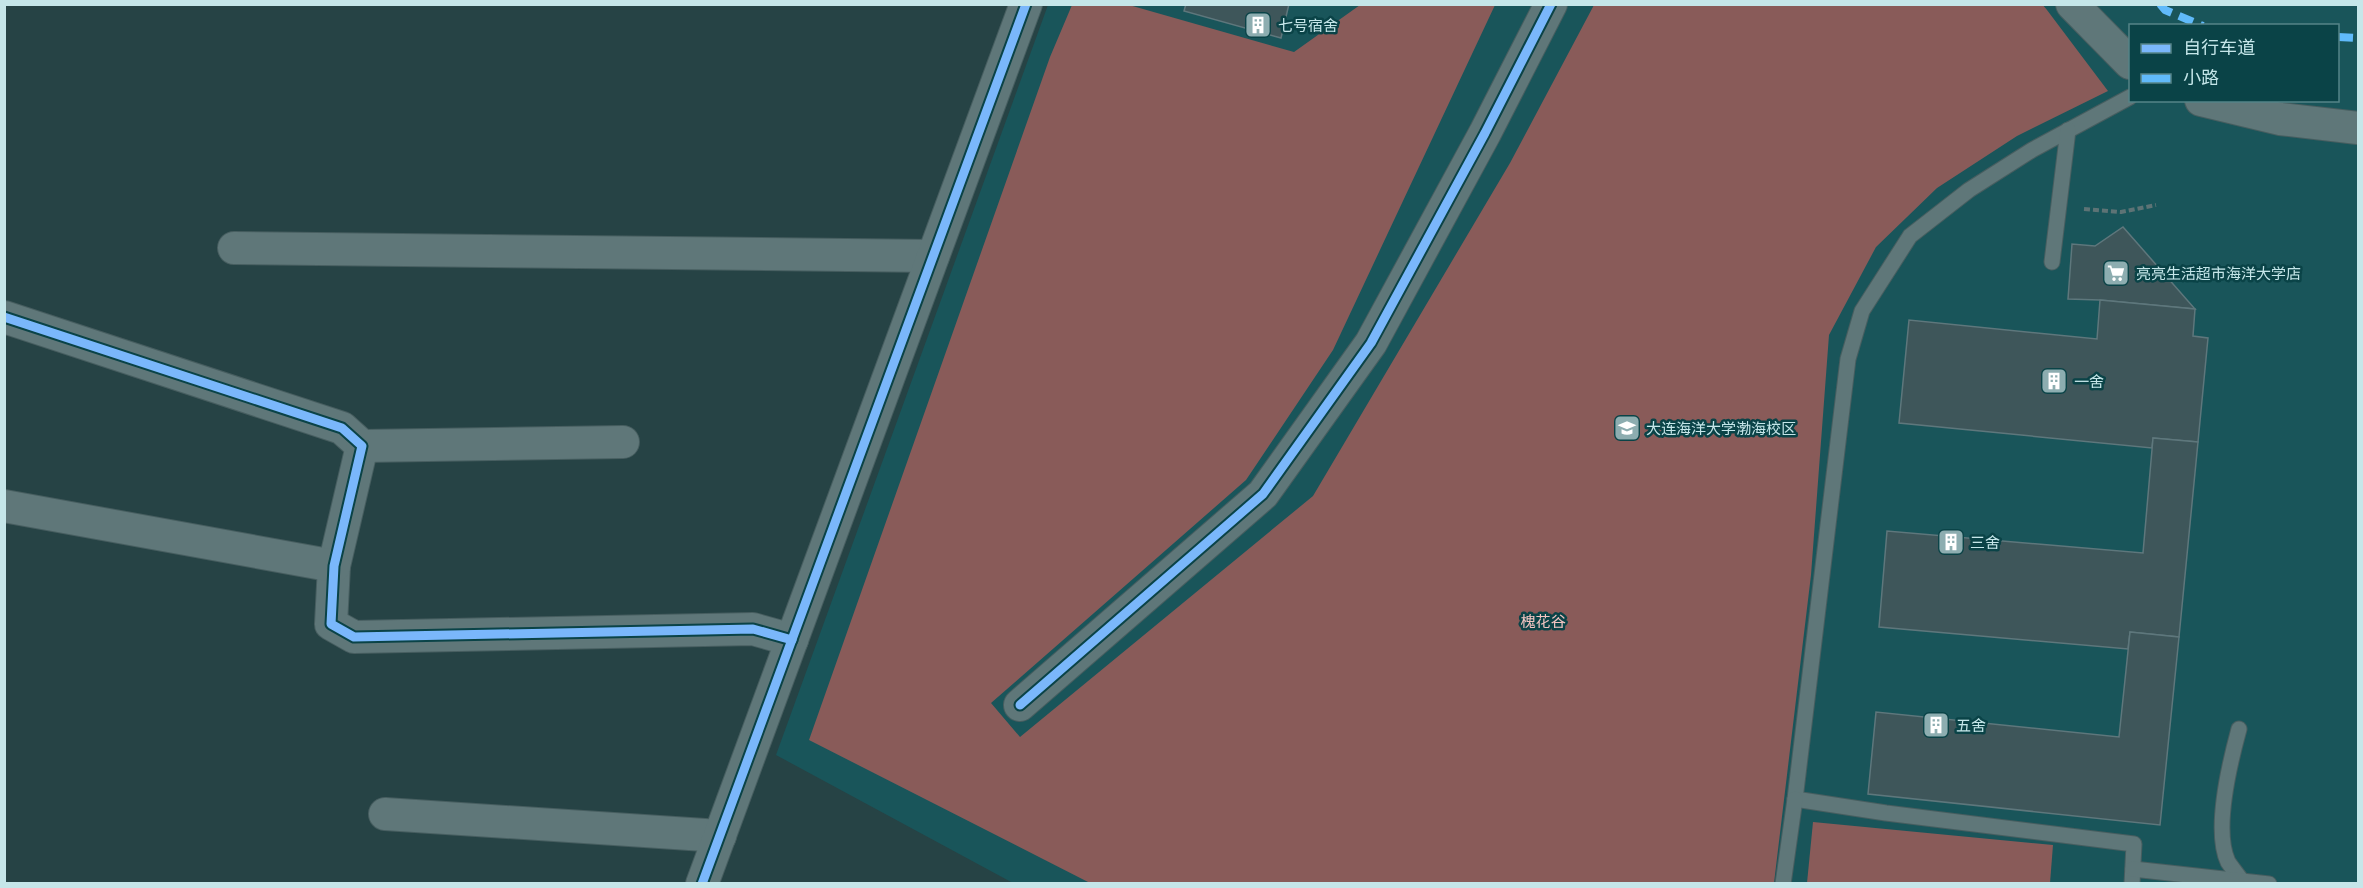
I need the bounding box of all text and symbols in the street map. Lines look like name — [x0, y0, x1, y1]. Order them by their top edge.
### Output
building icon: 七号宿舍 — [1243, 10, 1273, 40]
place label: 七号宿舍 — [1278, 16, 1338, 35]
legend — [2129, 24, 2339, 102]
text: 自行车道 — [2183, 36, 2255, 59]
text: 小路 — [2183, 66, 2219, 89]
supermarket icon: 亮亮生活超市海洋大学店 — [2101, 258, 2131, 288]
place label: 亮亮生活超市海洋大学店 — [2136, 264, 2301, 283]
building icon: 一舍 — [2039, 366, 2069, 396]
place label: 一舍 — [2074, 372, 2104, 391]
school or university icon: 大连海洋大学渤海校区 — [1612, 413, 1642, 443]
place label: 大连海洋大学渤海校区 — [1646, 419, 1796, 438]
building icon: 三舍 — [1936, 527, 1966, 557]
place label: 三舍 — [1970, 533, 2000, 552]
park label: 槐花谷 — [1520, 612, 1566, 631]
building icon: 五舍 — [1921, 710, 1951, 740]
place label: 五舍 — [1956, 716, 1986, 735]

